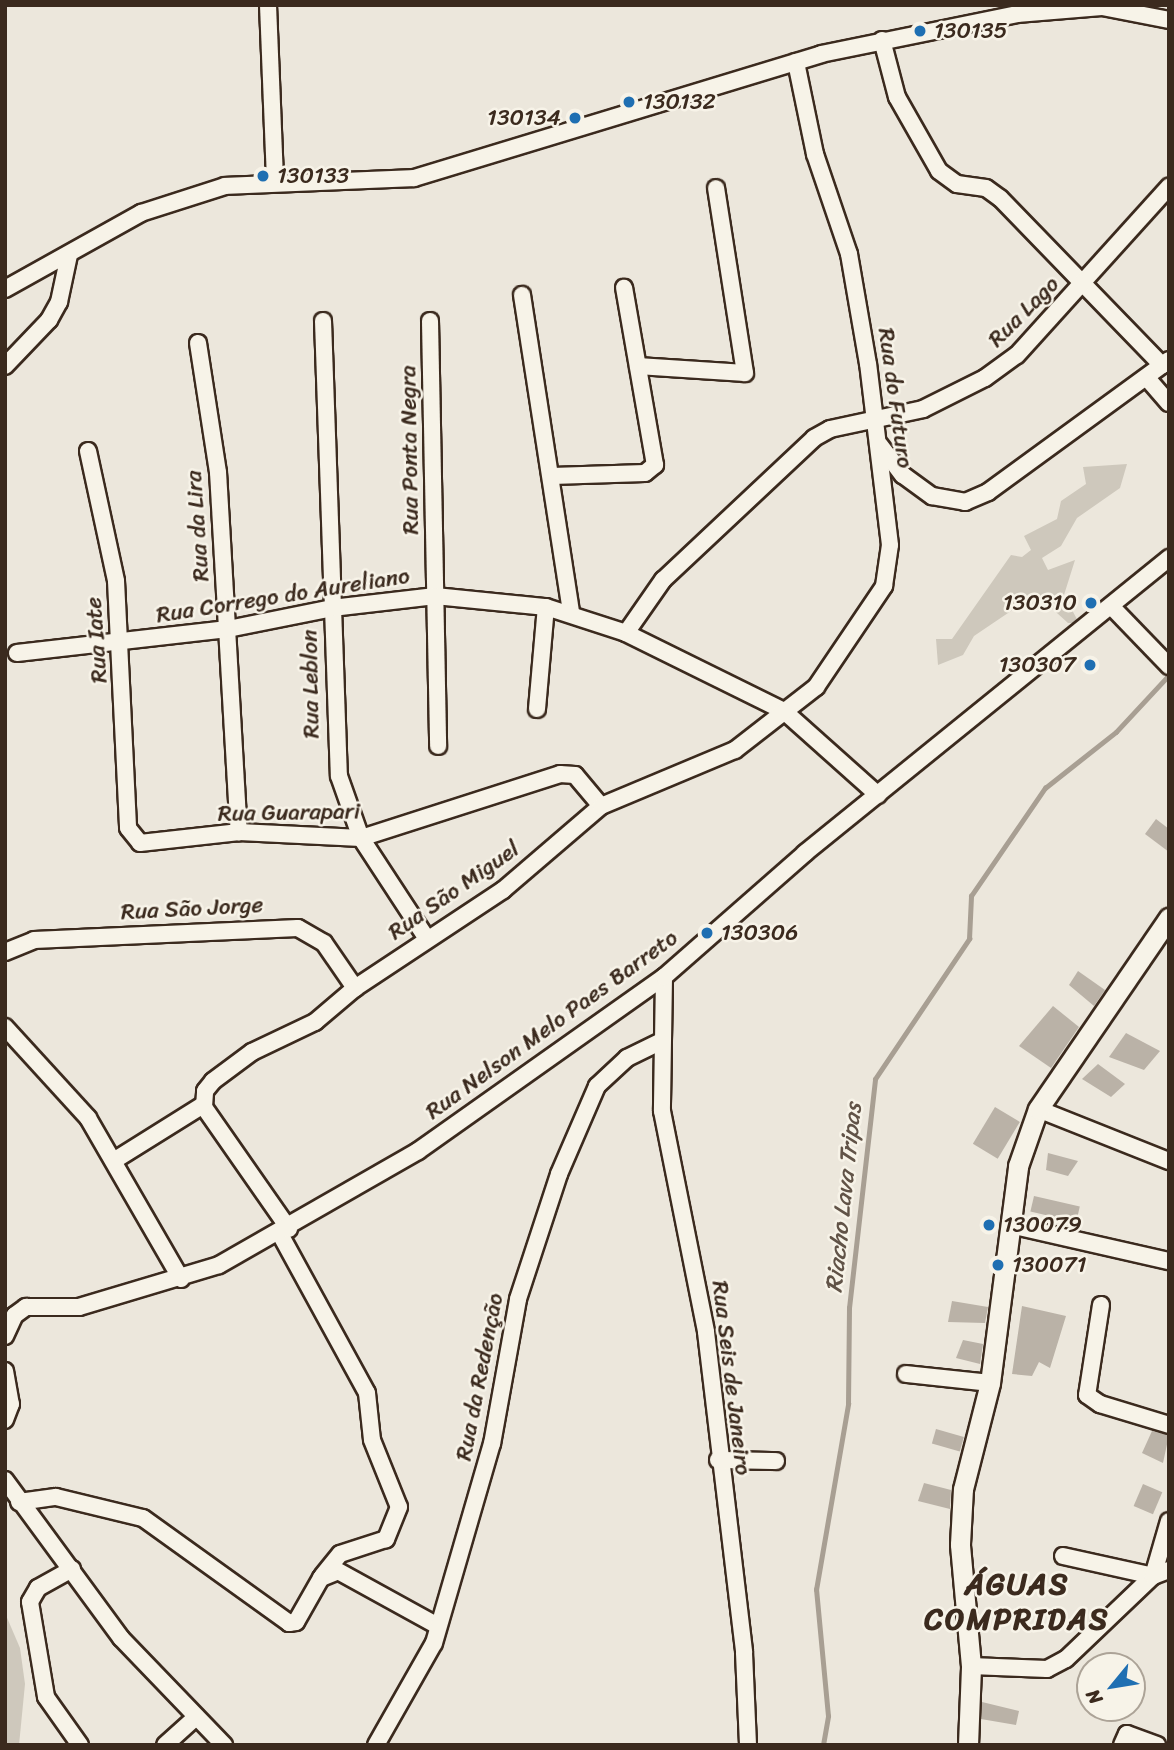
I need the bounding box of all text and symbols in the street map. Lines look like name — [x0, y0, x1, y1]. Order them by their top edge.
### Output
place label: 130135 — [934, 17, 1008, 45]
marker: 130135 — [912, 23, 928, 39]
place label: 130132 — [643, 88, 716, 116]
marker: 130132 — [621, 94, 637, 110]
place label: 130134 — [487, 104, 561, 132]
marker: 130134 — [567, 110, 583, 126]
place label: 130133 — [277, 162, 349, 190]
marker: 130133 — [255, 168, 271, 184]
street label: Rua Lago — [983, 271, 1065, 353]
street label: Rua do Futuro — [871, 326, 919, 470]
street label: Rua Ponta Negra — [395, 365, 425, 535]
street label: Rua da Lira — [180, 469, 216, 583]
street label: Rua Corrego do Aureliano — [154, 562, 412, 630]
place label: 130310 — [1003, 589, 1077, 617]
marker: 130310 — [1083, 595, 1099, 611]
street label: Rua Iate — [80, 596, 114, 684]
street label: Rua Leblon — [296, 629, 326, 739]
place label: 130307 — [999, 651, 1076, 679]
marker: 130307 — [1082, 657, 1098, 673]
street label: Rua Guarapari — [218, 798, 360, 828]
street label: Rua São Miguel — [383, 835, 525, 947]
street label: Rua São Jorge — [120, 891, 264, 927]
place label: 130306 — [721, 919, 798, 947]
street label: Rua Nelson Melo Paes Barreto — [421, 924, 683, 1126]
marker: 130306 — [699, 925, 715, 941]
water label: Riacho Lava Tripas — [820, 1102, 868, 1294]
place label: 130079 — [1003, 1211, 1082, 1239]
marker: 130079 — [981, 1217, 997, 1233]
place label: 130071 — [1012, 1251, 1087, 1279]
marker: 130071 — [990, 1257, 1006, 1273]
street label: Rua Seis de Janeiro — [705, 1279, 757, 1477]
street label: Rua da Redenção — [450, 1291, 510, 1463]
district label: ÁGUAS COMPRIDAS — [928, 1566, 1106, 1636]
north arrow — [1076, 1652, 1146, 1722]
text: N — [1077, 1683, 1112, 1711]

